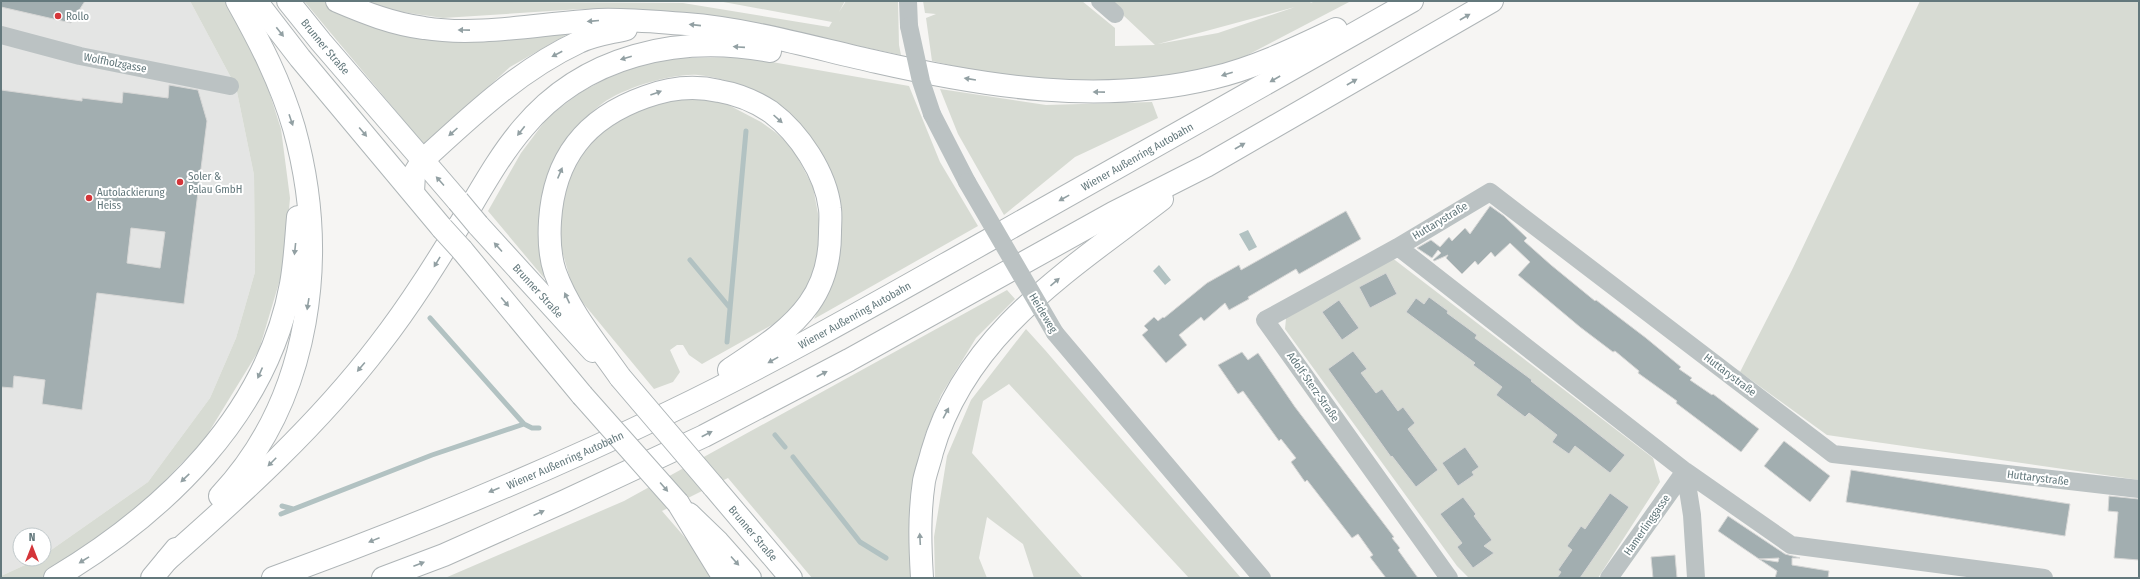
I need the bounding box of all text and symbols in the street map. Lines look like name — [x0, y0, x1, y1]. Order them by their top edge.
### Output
place label: Rollo — [66, 10, 89, 23]
marker: Rollo — [53, 11, 63, 21]
one-way arrow — [1459, 13, 1471, 20]
street label: Brunner Straße — [298, 16, 352, 77]
one-way arrow — [587, 17, 599, 24]
one-way arrow — [689, 21, 701, 28]
one-way arrow — [276, 26, 284, 37]
one-way arrow — [457, 27, 470, 33]
one-way arrow — [733, 43, 745, 50]
one-way arrow — [551, 50, 563, 57]
street label: Wolfholzgasse — [82, 51, 148, 75]
one-way arrow — [620, 55, 632, 61]
one-way arrow — [1221, 71, 1233, 77]
one-way arrow — [1269, 75, 1281, 82]
one-way arrow — [964, 76, 976, 82]
one-way arrow — [1346, 78, 1358, 85]
one-way arrow — [650, 89, 662, 95]
one-way arrow — [1092, 89, 1105, 95]
one-way arrow — [289, 114, 295, 126]
one-way arrow — [773, 114, 783, 124]
street label: Wiener Außenring Autobahn — [1079, 120, 1196, 193]
one-way arrow — [517, 126, 525, 137]
one-way arrow — [358, 127, 367, 137]
one-way arrow — [449, 127, 458, 136]
one-way arrow — [1234, 143, 1246, 150]
one-way arrow — [557, 167, 563, 178]
place label: Soler & Palau GmbH — [188, 170, 242, 196]
one-way arrow — [436, 176, 445, 185]
marker: Soler & Palau GmbH — [175, 177, 185, 187]
place label: Autolackierung Heiss — [97, 186, 165, 212]
marker: Autolackierung Heiss — [84, 193, 94, 203]
one-way arrow — [1058, 194, 1070, 201]
street label: Huttarystraße — [1410, 199, 1470, 243]
one-way arrow — [493, 241, 502, 252]
one-way arrow — [292, 243, 298, 255]
one-way arrow — [434, 256, 441, 268]
street label: Brunner Straße — [510, 261, 566, 320]
one-way arrow — [1049, 277, 1060, 286]
street label: Wiener Außenring Autobahn — [796, 279, 913, 351]
street label: Heideweg — [1026, 291, 1060, 336]
one-way arrow — [564, 293, 570, 304]
one-way arrow — [500, 296, 509, 307]
one-way arrow — [305, 298, 311, 310]
street label: Adolf-Sterz-Straße — [1284, 350, 1342, 424]
street label: Huttarystraße — [1701, 351, 1759, 399]
one-way arrow — [767, 356, 779, 363]
one-way arrow — [356, 362, 365, 372]
one-way arrow — [257, 367, 263, 379]
one-way arrow — [817, 371, 828, 378]
one-way arrow — [943, 407, 950, 419]
street label: Wiener Außenring Autobahn — [505, 428, 626, 492]
one-way arrow — [701, 431, 713, 437]
one-way arrow — [267, 457, 277, 467]
street label: Huttarystraße — [2006, 468, 2070, 488]
one-way arrow — [180, 473, 190, 483]
one-way arrow — [659, 482, 668, 492]
one-way arrow — [488, 488, 500, 494]
street label: Hamerlinggasse — [1621, 492, 1673, 558]
street label: Brunner Straße — [726, 503, 780, 564]
one-way arrow — [533, 510, 544, 516]
north arrow — [12, 527, 52, 567]
text: N — [29, 531, 35, 544]
one-way arrow — [916, 533, 923, 545]
one-way arrow — [368, 537, 379, 543]
one-way arrow — [730, 556, 739, 566]
one-way arrow — [78, 557, 90, 564]
one-way arrow — [414, 561, 426, 567]

